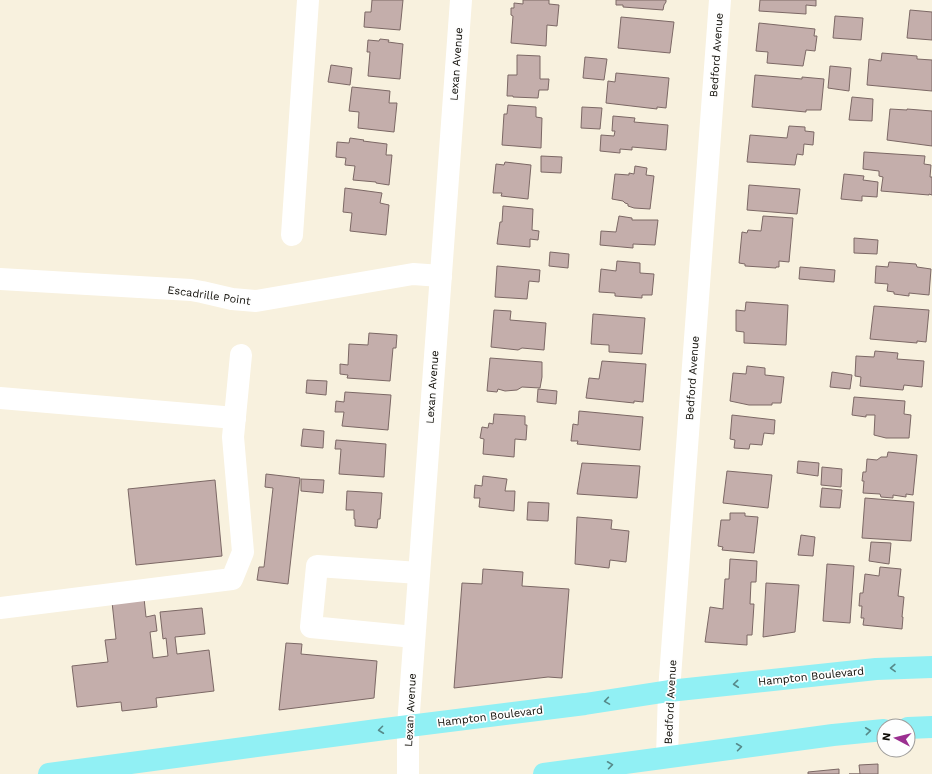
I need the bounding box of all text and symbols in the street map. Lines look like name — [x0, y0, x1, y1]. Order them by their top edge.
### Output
street label: Bedford Avenue — [707, 12, 726, 98]
street label: Lexan Avenue — [447, 27, 466, 101]
street label: Escadrille Point — [167, 283, 252, 308]
street label: Bedford Avenue — [683, 335, 702, 421]
street label: Lexan Avenue — [423, 350, 442, 424]
street label: Bedford Avenue — [662, 659, 679, 745]
street label: Hampton Boulevard — [757, 664, 865, 689]
one-way arrow — [890, 664, 896, 673]
street label: Lexan Avenue — [402, 673, 419, 747]
one-way arrow — [733, 679, 739, 688]
one-way arrow — [604, 696, 610, 705]
street label: Hampton Boulevard — [436, 704, 544, 729]
north arrow — [876, 718, 916, 758]
one-way arrow — [378, 725, 384, 734]
one-way arrow — [865, 727, 871, 736]
text: N — [880, 732, 894, 742]
one-way arrow — [736, 743, 742, 752]
one-way arrow — [607, 761, 613, 770]

